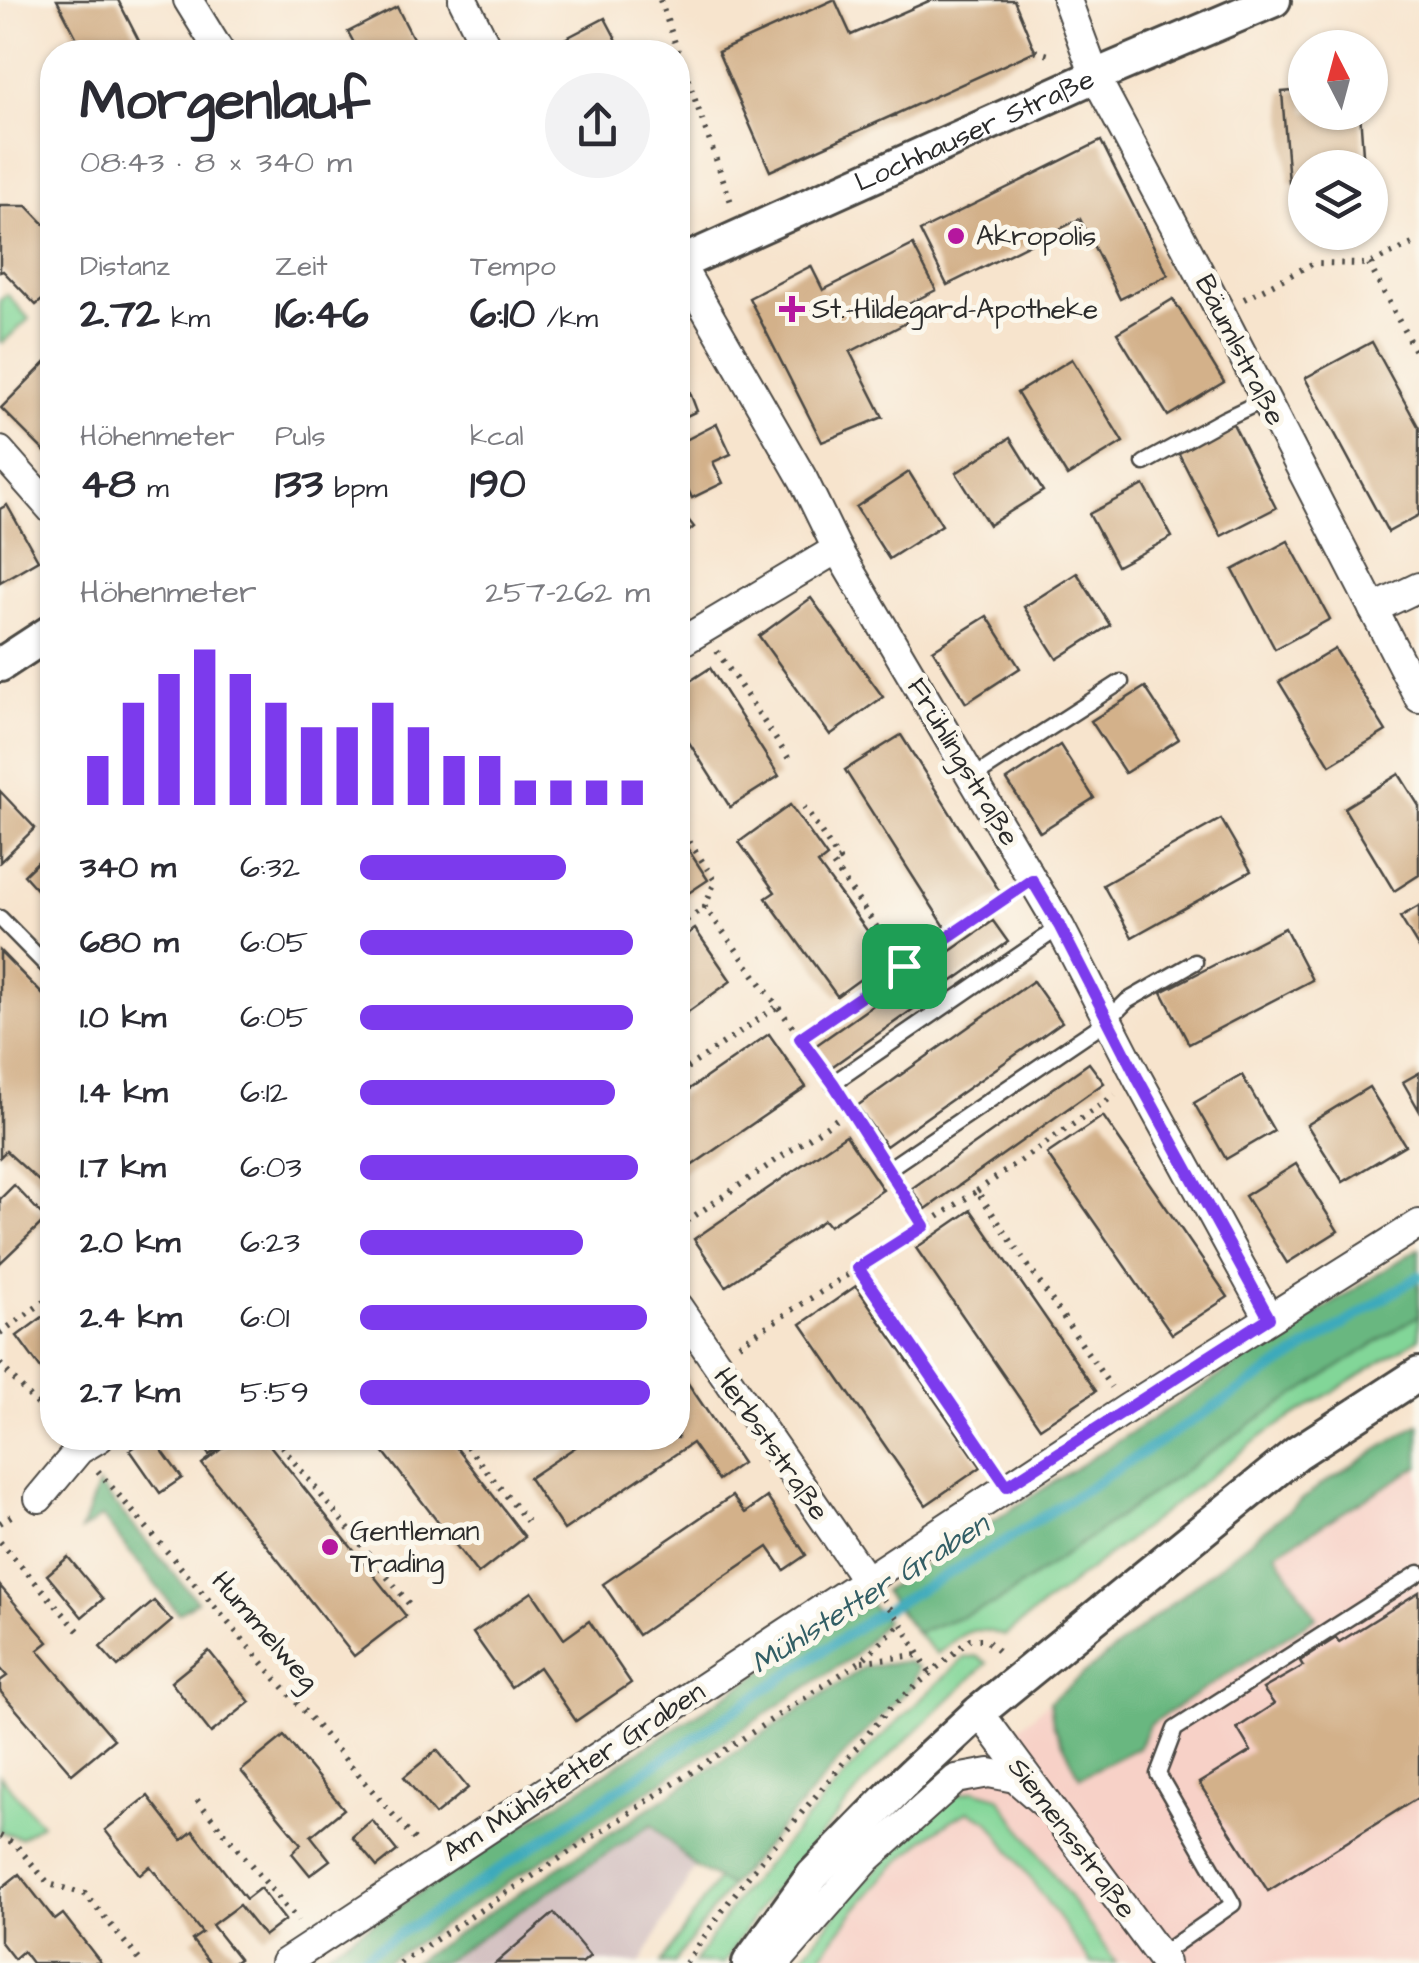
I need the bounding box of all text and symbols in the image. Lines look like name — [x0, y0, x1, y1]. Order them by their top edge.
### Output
north arrow — [1288, 30, 1388, 130]
map controls — [1288, 30, 1388, 250]
street label: Lochhauser Straße — [848, 59, 1100, 201]
text: Morgenlauf — [80, 64, 370, 140]
button: share — [545, 73, 650, 178]
text: 08:43 · 8 × 340 m — [80, 140, 352, 185]
button: layers — [1288, 150, 1388, 250]
place label: Akropolis — [976, 217, 1096, 256]
marker: Akropolis — [945, 225, 967, 247]
text: Distanz — [80, 247, 170, 286]
text: Zeit — [275, 247, 328, 286]
text: Tempo — [470, 247, 556, 286]
street label: Bäumlstraße — [1185, 268, 1295, 432]
text: 2.72 — [80, 286, 160, 344]
text: 16:46 — [275, 286, 369, 344]
text: 6:10 — [470, 286, 535, 344]
place label: St.-Hildegard-Apotheke — [812, 290, 1098, 330]
marker: St.-Hildegard-Apotheke — [781, 298, 803, 320]
text: km — [160, 299, 210, 338]
text: /km — [535, 299, 598, 338]
text: Höhenmeter — [80, 417, 235, 456]
text: Puls — [275, 417, 326, 456]
text: kcal — [470, 417, 524, 456]
text: 48 — [80, 456, 136, 514]
text: 133 — [275, 456, 323, 514]
text: 190 — [470, 456, 526, 514]
text: m — [136, 469, 169, 508]
text: bpm — [323, 469, 387, 508]
text: Höhenmeter — [80, 570, 257, 615]
text: 257–262 m — [485, 570, 650, 615]
street label: Frühlingstraße — [896, 670, 1029, 854]
text: 340 m — [80, 845, 176, 890]
text: 6:32 — [240, 845, 300, 890]
text: 680 m — [80, 920, 179, 965]
text: 6:05 — [240, 920, 308, 965]
pin — [862, 924, 947, 1009]
icon: arrive — [877, 939, 932, 994]
text: 1.0 km — [80, 995, 166, 1040]
text: 6:05 — [240, 995, 308, 1040]
text: 1.4 km — [80, 1070, 168, 1115]
text: 6:12 — [240, 1070, 288, 1115]
text: 1.7 km — [80, 1145, 166, 1190]
text: 6:03 — [240, 1145, 302, 1190]
text: 2.0 km — [80, 1220, 180, 1265]
text: 6:23 — [240, 1220, 300, 1265]
text: 2.4 km — [80, 1295, 182, 1340]
text: 6:01 — [240, 1295, 290, 1340]
street label: Herbststraße — [704, 1360, 838, 1528]
text: 2.7 km — [80, 1370, 180, 1415]
text: 5:59 — [240, 1370, 309, 1415]
water label: Mühlstetter Graben — [743, 1502, 999, 1684]
place label: Gentleman Trading — [350, 1512, 479, 1584]
marker: Gentleman Trading — [319, 1536, 341, 1558]
street label: Hummelweg — [201, 1563, 328, 1700]
street label: Am Mühlstetter Graben — [435, 1672, 713, 1872]
street label: Siemensstraße — [999, 1749, 1145, 1927]

